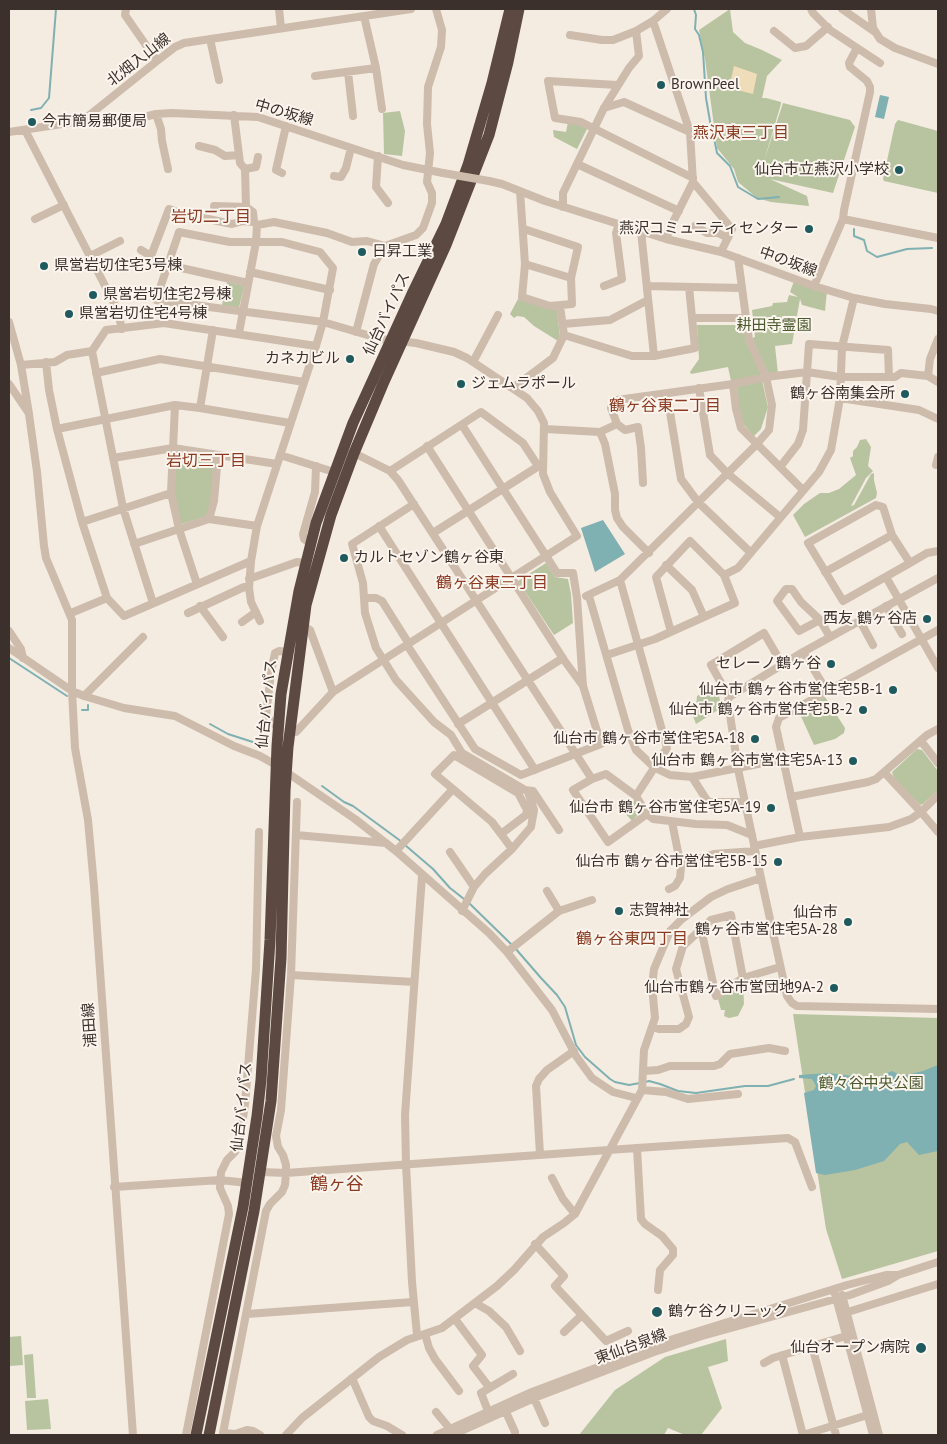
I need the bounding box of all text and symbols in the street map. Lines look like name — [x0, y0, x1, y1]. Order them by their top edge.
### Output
street label: 北畑入山線 — [104, 30, 174, 90]
place label: BrownPeel — [671, 76, 739, 94]
marker: BrownPeel — [655, 79, 667, 91]
street label: 中の坂線 — [253, 96, 315, 130]
place label: 今市簡易郵便局 — [42, 113, 147, 131]
marker: 今市簡易郵便局 — [26, 116, 38, 128]
district label: 燕沢東三丁目 — [693, 123, 789, 143]
place label: 仙台市立燕沢小学校 — [754, 161, 889, 179]
marker: 仙台市立燕沢小学校 — [893, 164, 905, 176]
district label: 岩切二丁目 — [171, 207, 251, 227]
place label: 燕沢コミュニティセンター — [619, 220, 799, 238]
marker: 燕沢コミュニティセンター — [803, 223, 815, 235]
place label: 日昇工業 — [372, 243, 432, 261]
street label: 中の坂線 — [757, 243, 819, 281]
marker: 日昇工業 — [356, 246, 368, 258]
place label: 県営岩切住宅3号棟 — [54, 257, 182, 275]
marker: 県営岩切住宅3号棟 — [38, 260, 50, 272]
street label: 仙台バイパス — [360, 269, 414, 359]
place label: 県営岩切住宅2号棟 — [103, 286, 231, 304]
marker: 県営岩切住宅2号棟 — [87, 289, 99, 301]
place label: 県営岩切住宅4号棟 — [79, 305, 207, 323]
marker: 県営岩切住宅4号棟 — [63, 308, 75, 320]
park label: 耕田寺霊園 — [737, 317, 811, 335]
place label: カネカビル — [265, 350, 340, 368]
marker: カネカビル — [344, 353, 356, 365]
place label: ジェムラポール — [471, 375, 576, 393]
marker: ジェムラポール — [455, 378, 467, 390]
place label: 鶴ヶ谷南集会所 — [790, 385, 895, 403]
marker: 鶴ヶ谷南集会所 — [899, 388, 911, 400]
district label: 鶴ヶ谷東二丁目 — [609, 396, 721, 416]
district label: 岩切三丁目 — [166, 451, 246, 471]
place label: カルトセゾン鶴ヶ谷東 — [354, 549, 504, 567]
marker: カルトセゾン鶴ヶ谷東 — [338, 552, 350, 564]
district label: 鶴ヶ谷東三丁目 — [436, 573, 548, 593]
place label: 西友 鶴ヶ谷店 — [823, 610, 917, 628]
marker: 西友 鶴ヶ谷店 — [921, 613, 933, 625]
place label: セレーノ鶴ヶ谷 — [716, 655, 821, 673]
street label: 仙台バイパス — [253, 658, 281, 750]
marker: セレーノ鶴ヶ谷 — [825, 658, 837, 670]
place label: 仙台市 鶴ヶ谷市営住宅5B-1 — [698, 681, 883, 699]
marker: 仙台市 鶴ヶ谷市営住宅5B-1 — [887, 684, 899, 696]
place label: 仙台市 鶴ヶ谷市営住宅5B-2 — [668, 701, 853, 719]
marker: 仙台市 鶴ヶ谷市営住宅5B-2 — [857, 704, 869, 716]
place label: 仙台市 鶴ヶ谷市営住宅5A-18 — [553, 730, 745, 748]
marker: 仙台市 鶴ヶ谷市営住宅5A-18 — [749, 733, 761, 745]
place label: 仙台市 鶴ヶ谷市営住宅5A-13 — [651, 752, 843, 770]
marker: 仙台市 鶴ヶ谷市営住宅5A-13 — [847, 755, 859, 767]
place label: 仙台市 鶴ヶ谷市営住宅5A-19 — [569, 799, 761, 817]
marker: 仙台市 鶴ヶ谷市営住宅5A-19 — [765, 802, 777, 814]
place label: 仙台市 鶴ヶ谷市営住宅5B-15 — [575, 853, 768, 871]
marker: 仙台市 鶴ヶ谷市営住宅5B-15 — [772, 856, 784, 868]
place label: 志賀神社 — [629, 902, 689, 920]
place label: 仙台市 鶴ヶ谷市営住宅5A-28 — [695, 904, 838, 939]
marker: 志賀神社 — [613, 905, 625, 917]
marker: 仙台市 鶴ヶ谷市営住宅5A-28 — [842, 916, 854, 928]
district label: 鶴ヶ谷東四丁目 — [576, 929, 688, 949]
place label: 仙台市鶴ヶ谷市営団地9A-2 — [644, 979, 824, 997]
marker: 仙台市鶴ヶ谷市営団地9A-2 — [828, 982, 840, 994]
street label: 浦田線 — [79, 1002, 101, 1048]
street label: 仙台バイパス — [228, 1061, 256, 1153]
park label: 鶴々谷中央公園 — [819, 1075, 923, 1093]
district label: 鶴ヶ谷 — [310, 1174, 364, 1196]
place label: 鶴ケ谷クリニック — [668, 1303, 788, 1321]
marker: 鶴ケ谷クリニック — [650, 1305, 664, 1319]
street label: 東仙台泉線 — [593, 1326, 669, 1368]
place label: 仙台オープン病院 — [790, 1339, 910, 1357]
marker: 仙台オープン病院 — [914, 1341, 928, 1355]

